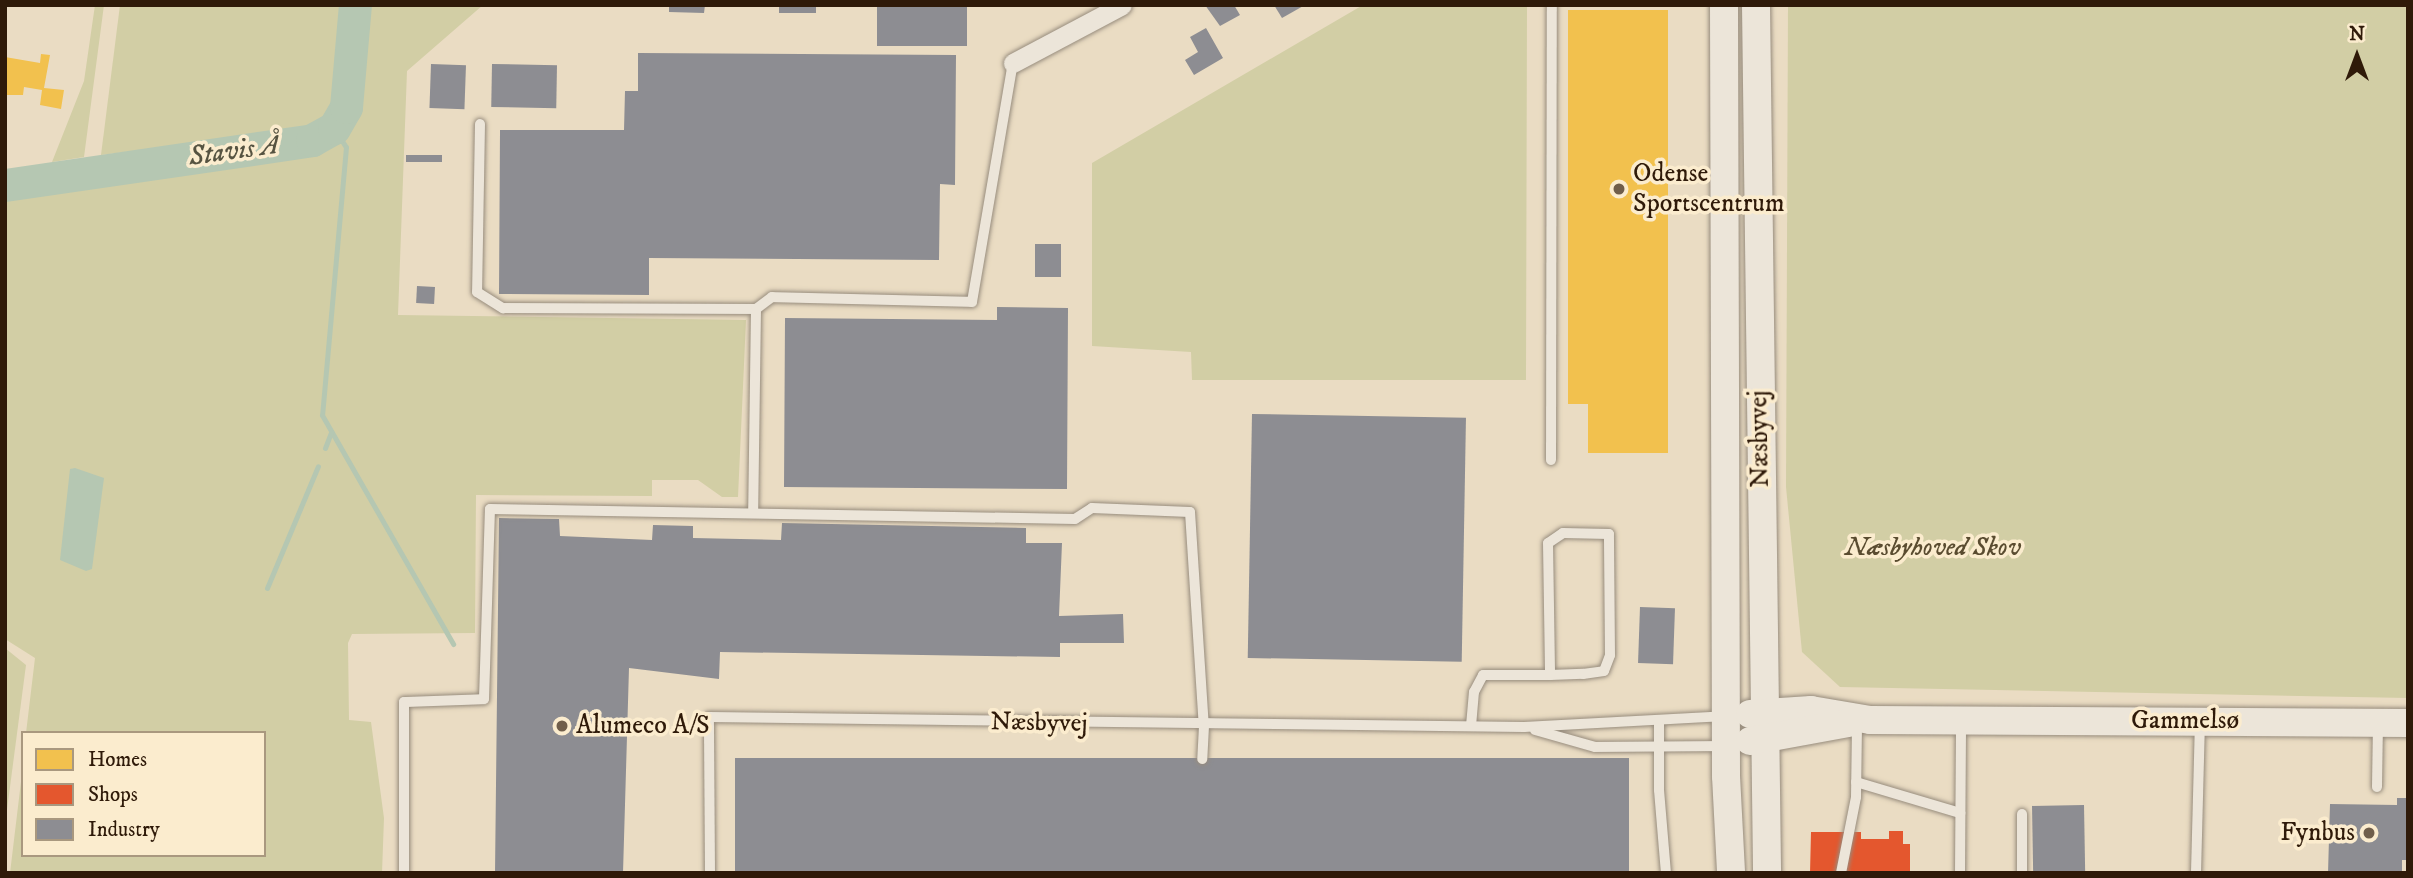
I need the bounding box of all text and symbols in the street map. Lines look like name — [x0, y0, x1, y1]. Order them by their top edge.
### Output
north arrow — [2322, 21, 2392, 91]
text: N — [2349, 23, 2365, 46]
water label: Stavis Å — [187, 128, 281, 174]
place label: Odense Sportscentrum — [1633, 158, 1784, 220]
marker: Odense Sportscentrum — [1611, 181, 1627, 197]
street label: Næsbyvej — [1744, 390, 1776, 488]
park label: Næsbyhoved Skov — [1845, 532, 2021, 564]
street label: Gammelsø — [2131, 705, 2239, 737]
street label: Næsbyvej — [990, 707, 1088, 739]
place label: Alumeco A/S — [576, 710, 710, 742]
marker: Alumeco A/S — [554, 718, 570, 734]
legend — [21, 731, 266, 857]
text: Homes — [88, 747, 147, 773]
text: Shops — [88, 782, 138, 808]
text: Industry — [88, 817, 160, 843]
place label: Fynbus — [2280, 817, 2355, 849]
marker: Fynbus — [2361, 825, 2377, 841]

